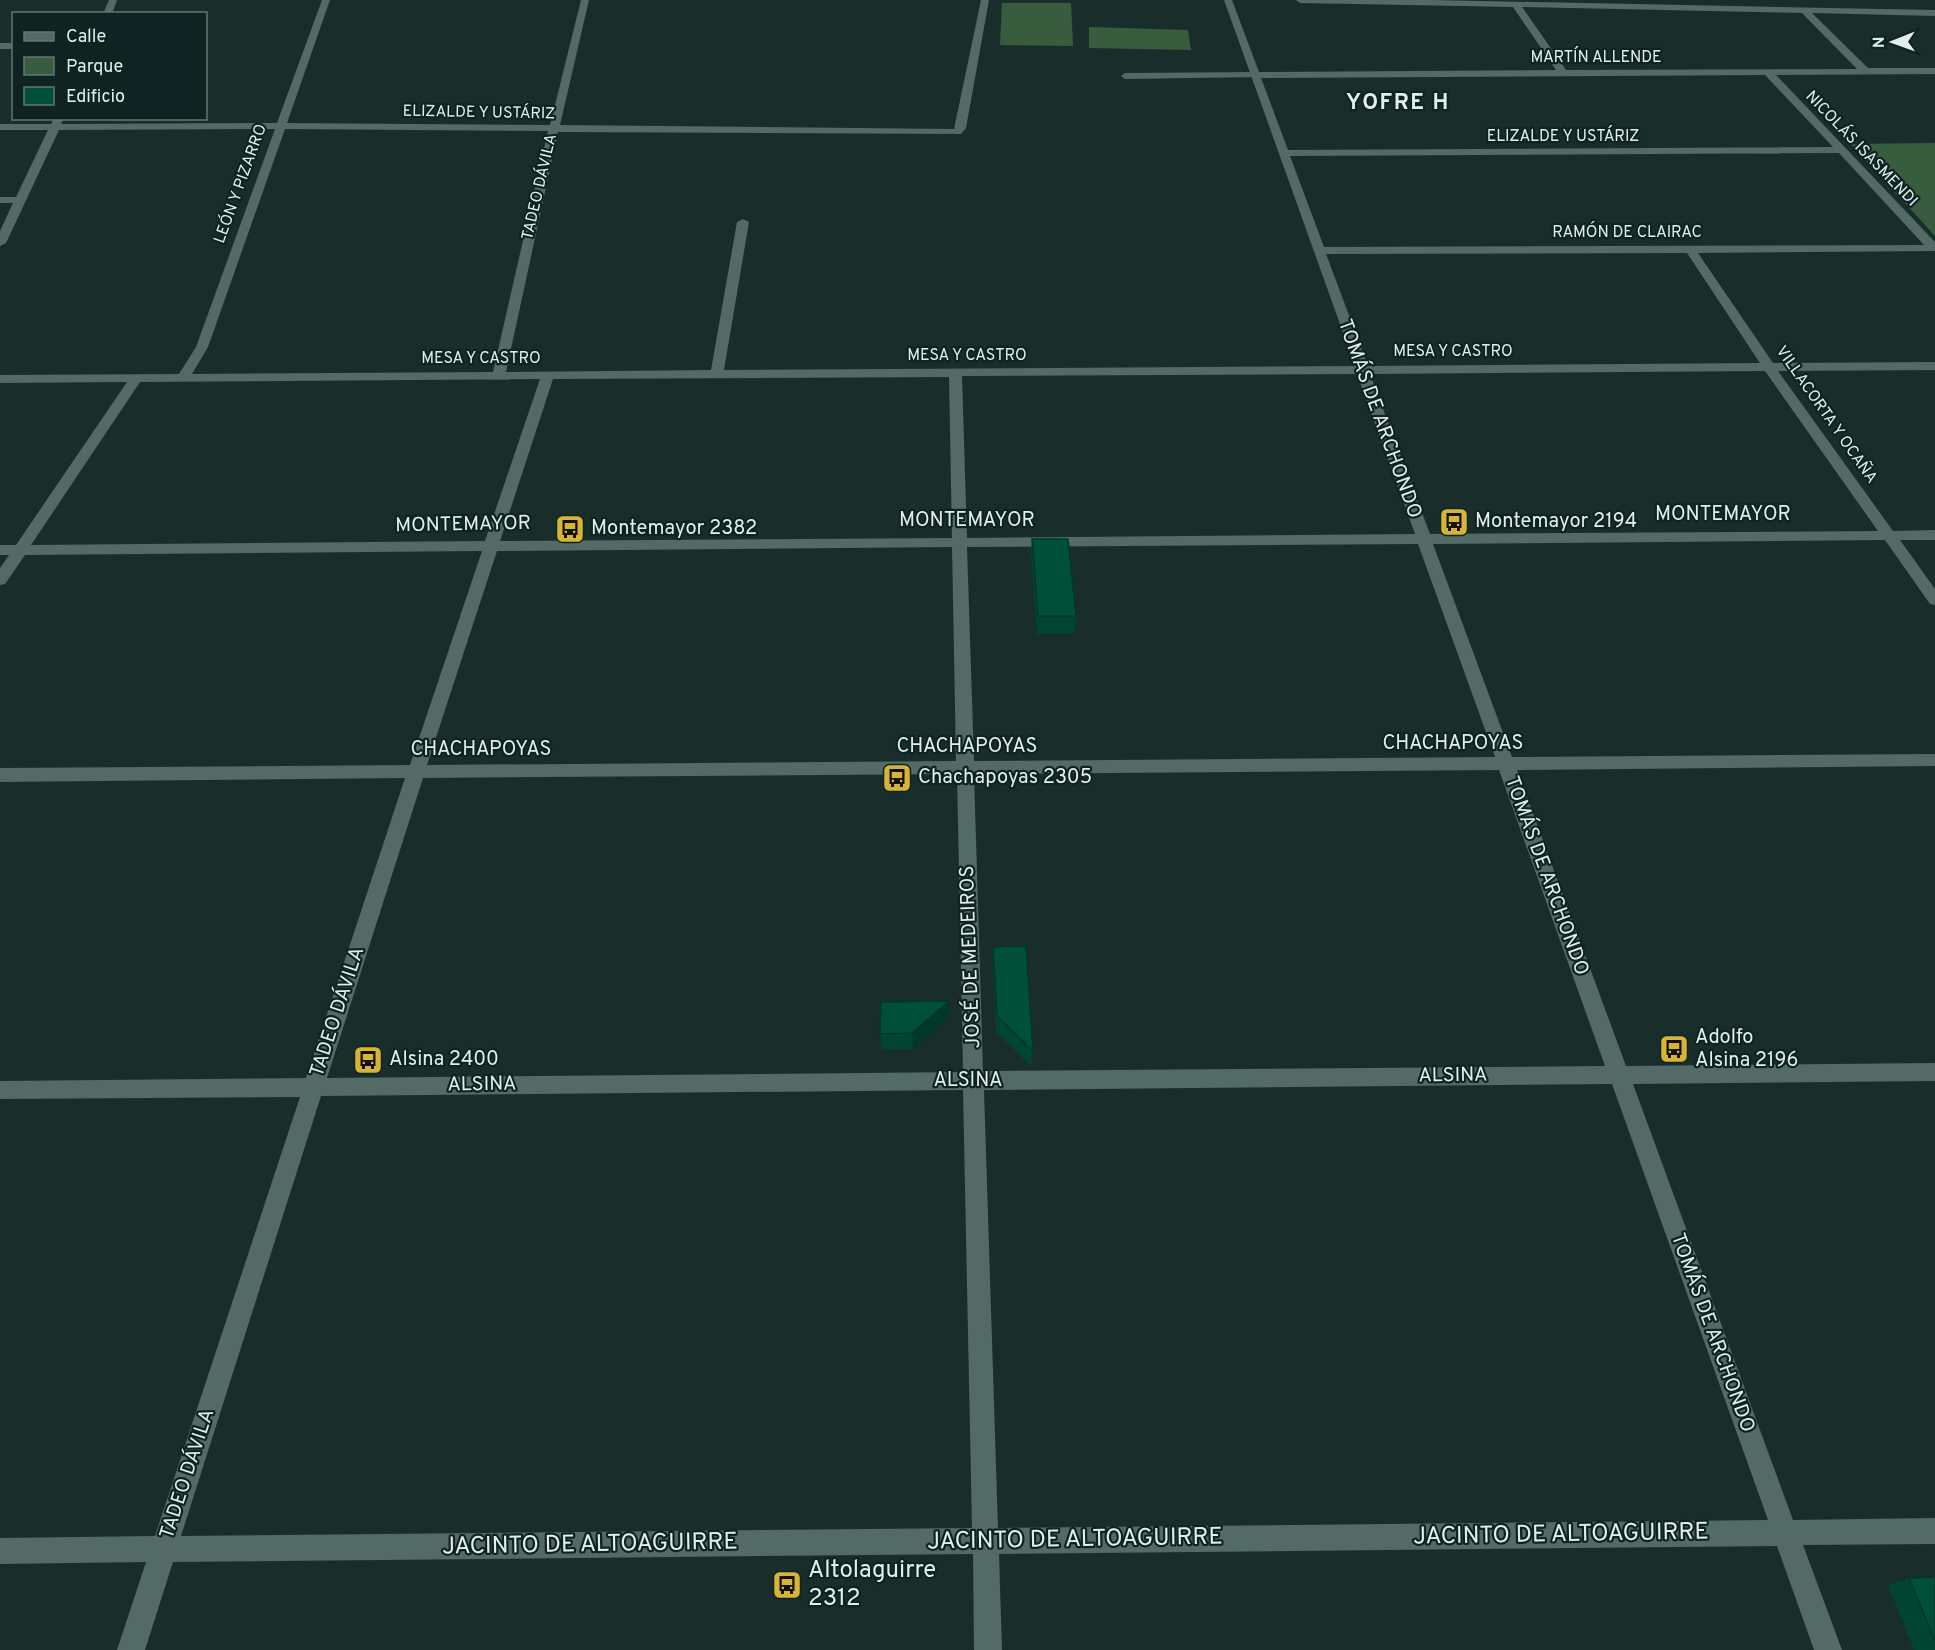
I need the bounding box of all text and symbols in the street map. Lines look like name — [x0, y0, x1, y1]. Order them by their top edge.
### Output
legend — [12, 12, 207, 120]
north arrow — [1863, 12, 1923, 72]
text: Calle — [66, 26, 106, 49]
text: N — [1870, 36, 1890, 48]
street label: MARTÍN ALLENDE — [1530, 46, 1662, 68]
text: Parque — [66, 56, 123, 79]
text: Edificio — [66, 86, 125, 109]
street label: NICOLÁS ISASMENDI — [1801, 86, 1923, 211]
district label: YOFRE H — [1346, 90, 1450, 117]
street label: ELIZALDE Y USTÁRIZ — [402, 100, 556, 124]
street label: LEÓN Y PIZARRO — [208, 121, 272, 246]
street label: ELIZALDE Y USTÁRIZ — [1487, 125, 1639, 147]
street label: TADEO DÁVILA — [516, 131, 562, 242]
street label: RAMÓN DE CLAIRAC — [1552, 221, 1702, 243]
street label: TOMÁS DE ARCHONDO — [1331, 315, 1429, 522]
street label: VILLACORTA Y OCAÑA — [1771, 341, 1884, 488]
street label: MESA Y CASTRO — [1393, 342, 1513, 362]
street label: MESA Y CASTRO — [907, 346, 1027, 366]
street label: MESA Y CASTRO — [421, 349, 541, 369]
street label: MONTEMAYOR — [1655, 502, 1791, 528]
bus stop icon: Montemayor 2194 — [1438, 506, 1470, 538]
street label: MONTEMAYOR — [899, 508, 1035, 534]
place label: Montemayor 2194 — [1475, 509, 1637, 535]
street label: MONTEMAYOR — [395, 511, 531, 539]
bus stop icon: Montemayor 2382 — [554, 513, 586, 545]
place label: Montemayor 2382 — [591, 516, 757, 542]
street label: CHACHAPOYAS — [1383, 731, 1523, 757]
street label: CHACHAPOYAS — [897, 734, 1037, 760]
street label: CHACHAPOYAS — [411, 737, 551, 763]
bus stop icon: Chachapoyas 2305 — [881, 762, 913, 794]
place label: Chachapoyas 2305 — [918, 765, 1092, 791]
street label: TOMÁS DE ARCHONDO — [1498, 772, 1596, 979]
street label: JOSÉ DE MEDEIROS — [953, 865, 987, 1049]
street label: TADEO DÁVILA — [303, 943, 371, 1080]
place label: Adolfo Alsina 2196 — [1695, 1025, 1798, 1074]
bus stop icon: Adolfo Alsina 2196 — [1658, 1033, 1690, 1065]
bus stop icon: Alsina 2400 — [352, 1044, 384, 1076]
place label: Alsina 2400 — [389, 1047, 499, 1073]
street label: ALSINA — [1418, 1062, 1488, 1090]
street label: ALSINA — [933, 1068, 1003, 1094]
street label: ALSINA — [447, 1071, 517, 1099]
street label: TOMÁS DE ARCHONDO — [1664, 1229, 1762, 1436]
street label: TADEO DÁVILA — [153, 1405, 221, 1542]
street label: JACINTO DE ALTOAGUIRRE — [1413, 1517, 1709, 1553]
street label: JACINTO DE ALTOAGUIRRE — [927, 1522, 1223, 1558]
street label: JACINTO DE ALTOAGUIRRE — [442, 1527, 738, 1563]
place label: Altolaguirre 2312 — [808, 1556, 936, 1614]
bus stop icon: Altolaguirre 2312 — [771, 1569, 803, 1601]

